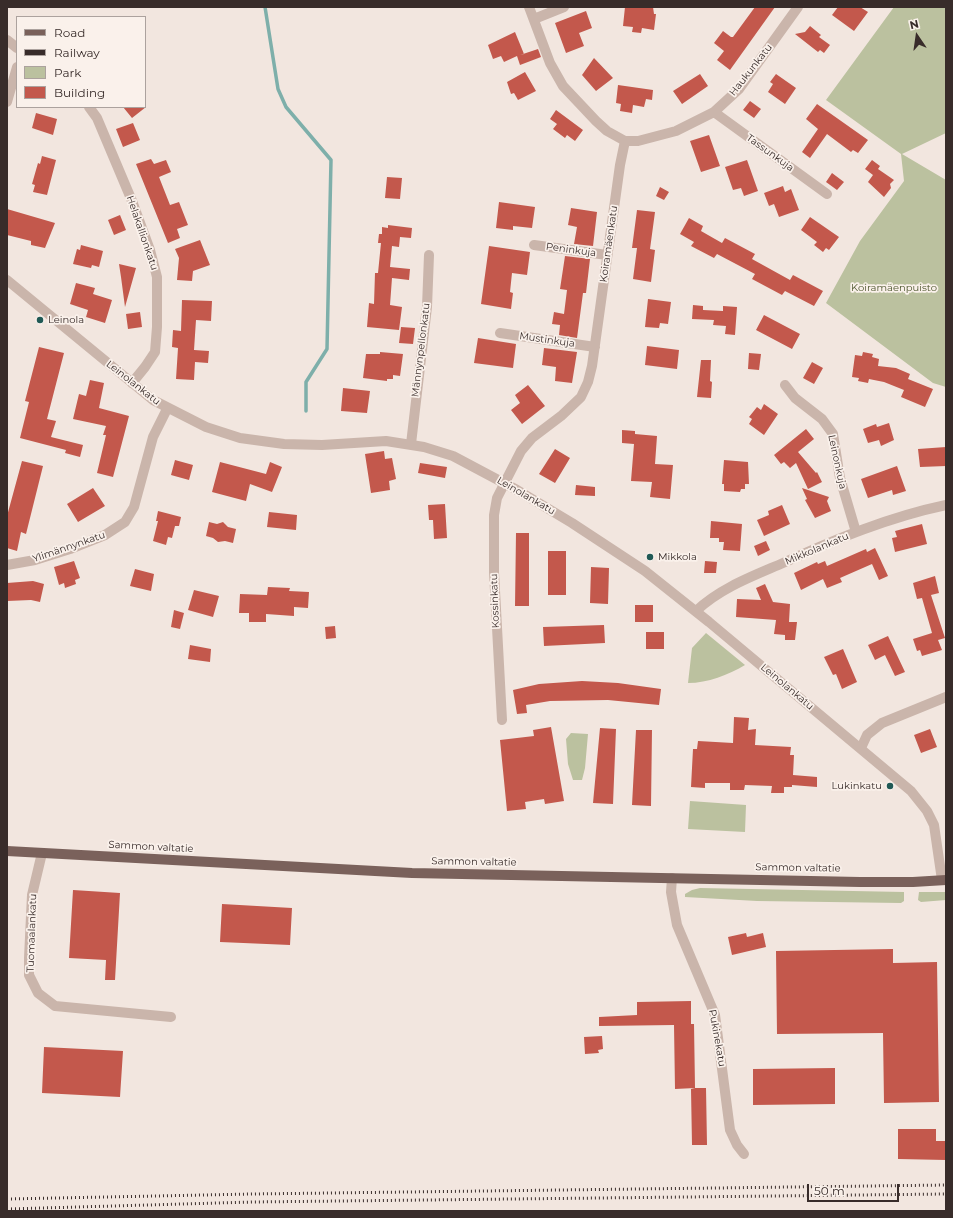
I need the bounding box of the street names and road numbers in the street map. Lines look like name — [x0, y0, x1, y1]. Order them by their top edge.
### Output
street label: Haukunkatu — [727, 42, 775, 98]
street label: Tassunkuja — [744, 132, 796, 174]
street label: Helakallionkatu — [124, 194, 160, 272]
street label: Koiramäenkatu — [598, 205, 620, 283]
street label: Peninkuja — [545, 241, 597, 259]
street label: Männynpellonkatu — [409, 302, 433, 398]
street label: Mustinkuja — [518, 330, 576, 350]
street label: Leinolankatu — [104, 358, 162, 408]
street label: Leinonkuja — [825, 434, 849, 490]
street label: Leinolankatu — [495, 474, 557, 518]
street label: Ylimännynkatu — [31, 529, 107, 565]
street label: Mikkolankatu — [783, 530, 851, 568]
street label: Kossinkatu — [488, 573, 502, 629]
street label: Leinolankatu — [758, 661, 816, 713]
street label: Sammon valtatie — [108, 839, 194, 855]
street label: Sammon valtatie — [431, 855, 517, 869]
street label: Sammon valtatie — [755, 861, 841, 875]
street label: Tuomaalankatu — [25, 893, 39, 973]
street label: Pukinekatu — [706, 1008, 728, 1068]

